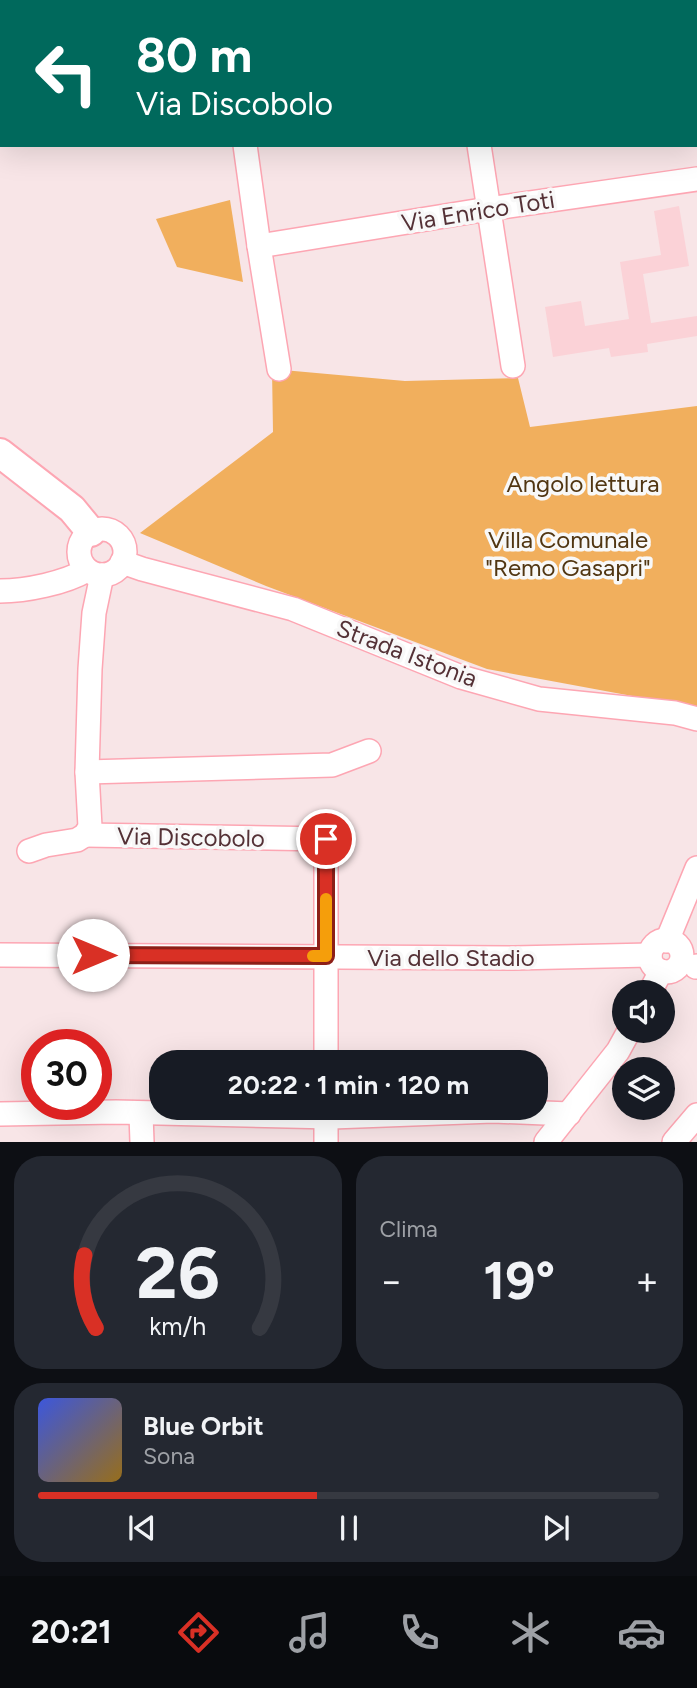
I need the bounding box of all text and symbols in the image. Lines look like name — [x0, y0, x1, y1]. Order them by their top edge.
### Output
text: 80 m — [136, 25, 252, 84]
icon: left — [21, 28, 112, 119]
text: Via Discobolo — [136, 85, 333, 123]
street label: Via Enrico Toti — [399, 185, 557, 237]
park label: Angolo lettura — [506, 469, 660, 498]
park label: Villa Comunale "Remo Gasapri" — [485, 525, 651, 582]
street label: Strada Istonia — [333, 613, 481, 693]
pin — [296, 809, 356, 869]
icon: arrive — [307, 820, 345, 858]
street label: Via Discobolo — [117, 821, 265, 853]
position arrow — [56, 918, 130, 992]
street label: Via dello Stadio — [367, 943, 535, 972]
map controls — [612, 980, 675, 1120]
button: sound — [612, 980, 675, 1043]
speed limit sign: 30 — [21, 1029, 112, 1120]
button: layers — [612, 1057, 675, 1120]
text: 20:22 · 1 min · 120 m — [228, 1069, 469, 1101]
text: Clima — [380, 1215, 438, 1243]
text: 26 — [136, 1230, 220, 1317]
text: 19° — [483, 1250, 555, 1312]
text: − — [380, 1258, 403, 1304]
text: + — [635, 1258, 659, 1304]
text: km/h — [149, 1311, 206, 1341]
text: Blue Orbit — [143, 1410, 264, 1442]
text: Sona — [143, 1442, 195, 1470]
icon: previous — [123, 1509, 161, 1547]
icon: pause — [330, 1509, 368, 1547]
icon: next — [537, 1509, 575, 1547]
icon: directions — [174, 1608, 223, 1657]
icon: music — [285, 1608, 334, 1657]
icon: phone — [395, 1608, 444, 1657]
icon: climate — [506, 1608, 555, 1657]
icon: car — [617, 1608, 666, 1657]
text: 20:21 — [31, 1613, 112, 1651]

